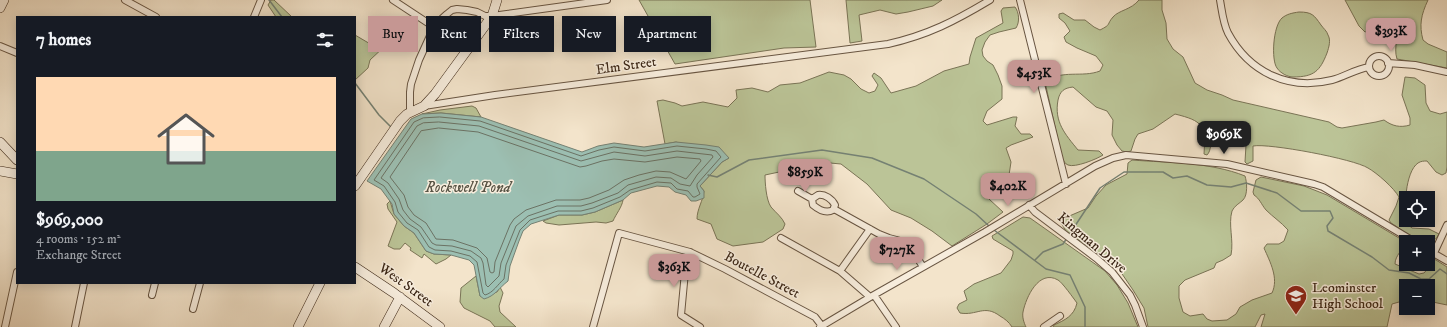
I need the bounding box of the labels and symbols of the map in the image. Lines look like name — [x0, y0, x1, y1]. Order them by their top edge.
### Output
pin: $393K — [1363, 18, 1419, 52]
street label: Elm Street — [595, 53, 658, 79]
pin: $453K — [1006, 60, 1062, 94]
pin: $969K — [1196, 121, 1252, 155]
pin: $859K — [777, 159, 833, 193]
pin: $402K — [980, 173, 1036, 207]
water label: Rockwell Pond — [424, 178, 514, 197]
street label: Kingman Drive — [1053, 209, 1131, 278]
pin: $727K — [869, 237, 925, 271]
street label: Boutelle Street — [721, 248, 803, 303]
pin: $363K — [646, 254, 702, 288]
street label: West Street — [374, 259, 437, 311]
place label: Leominster High School — [1312, 279, 1384, 313]
school or university icon: Leominster High School — [1283, 283, 1309, 316]

